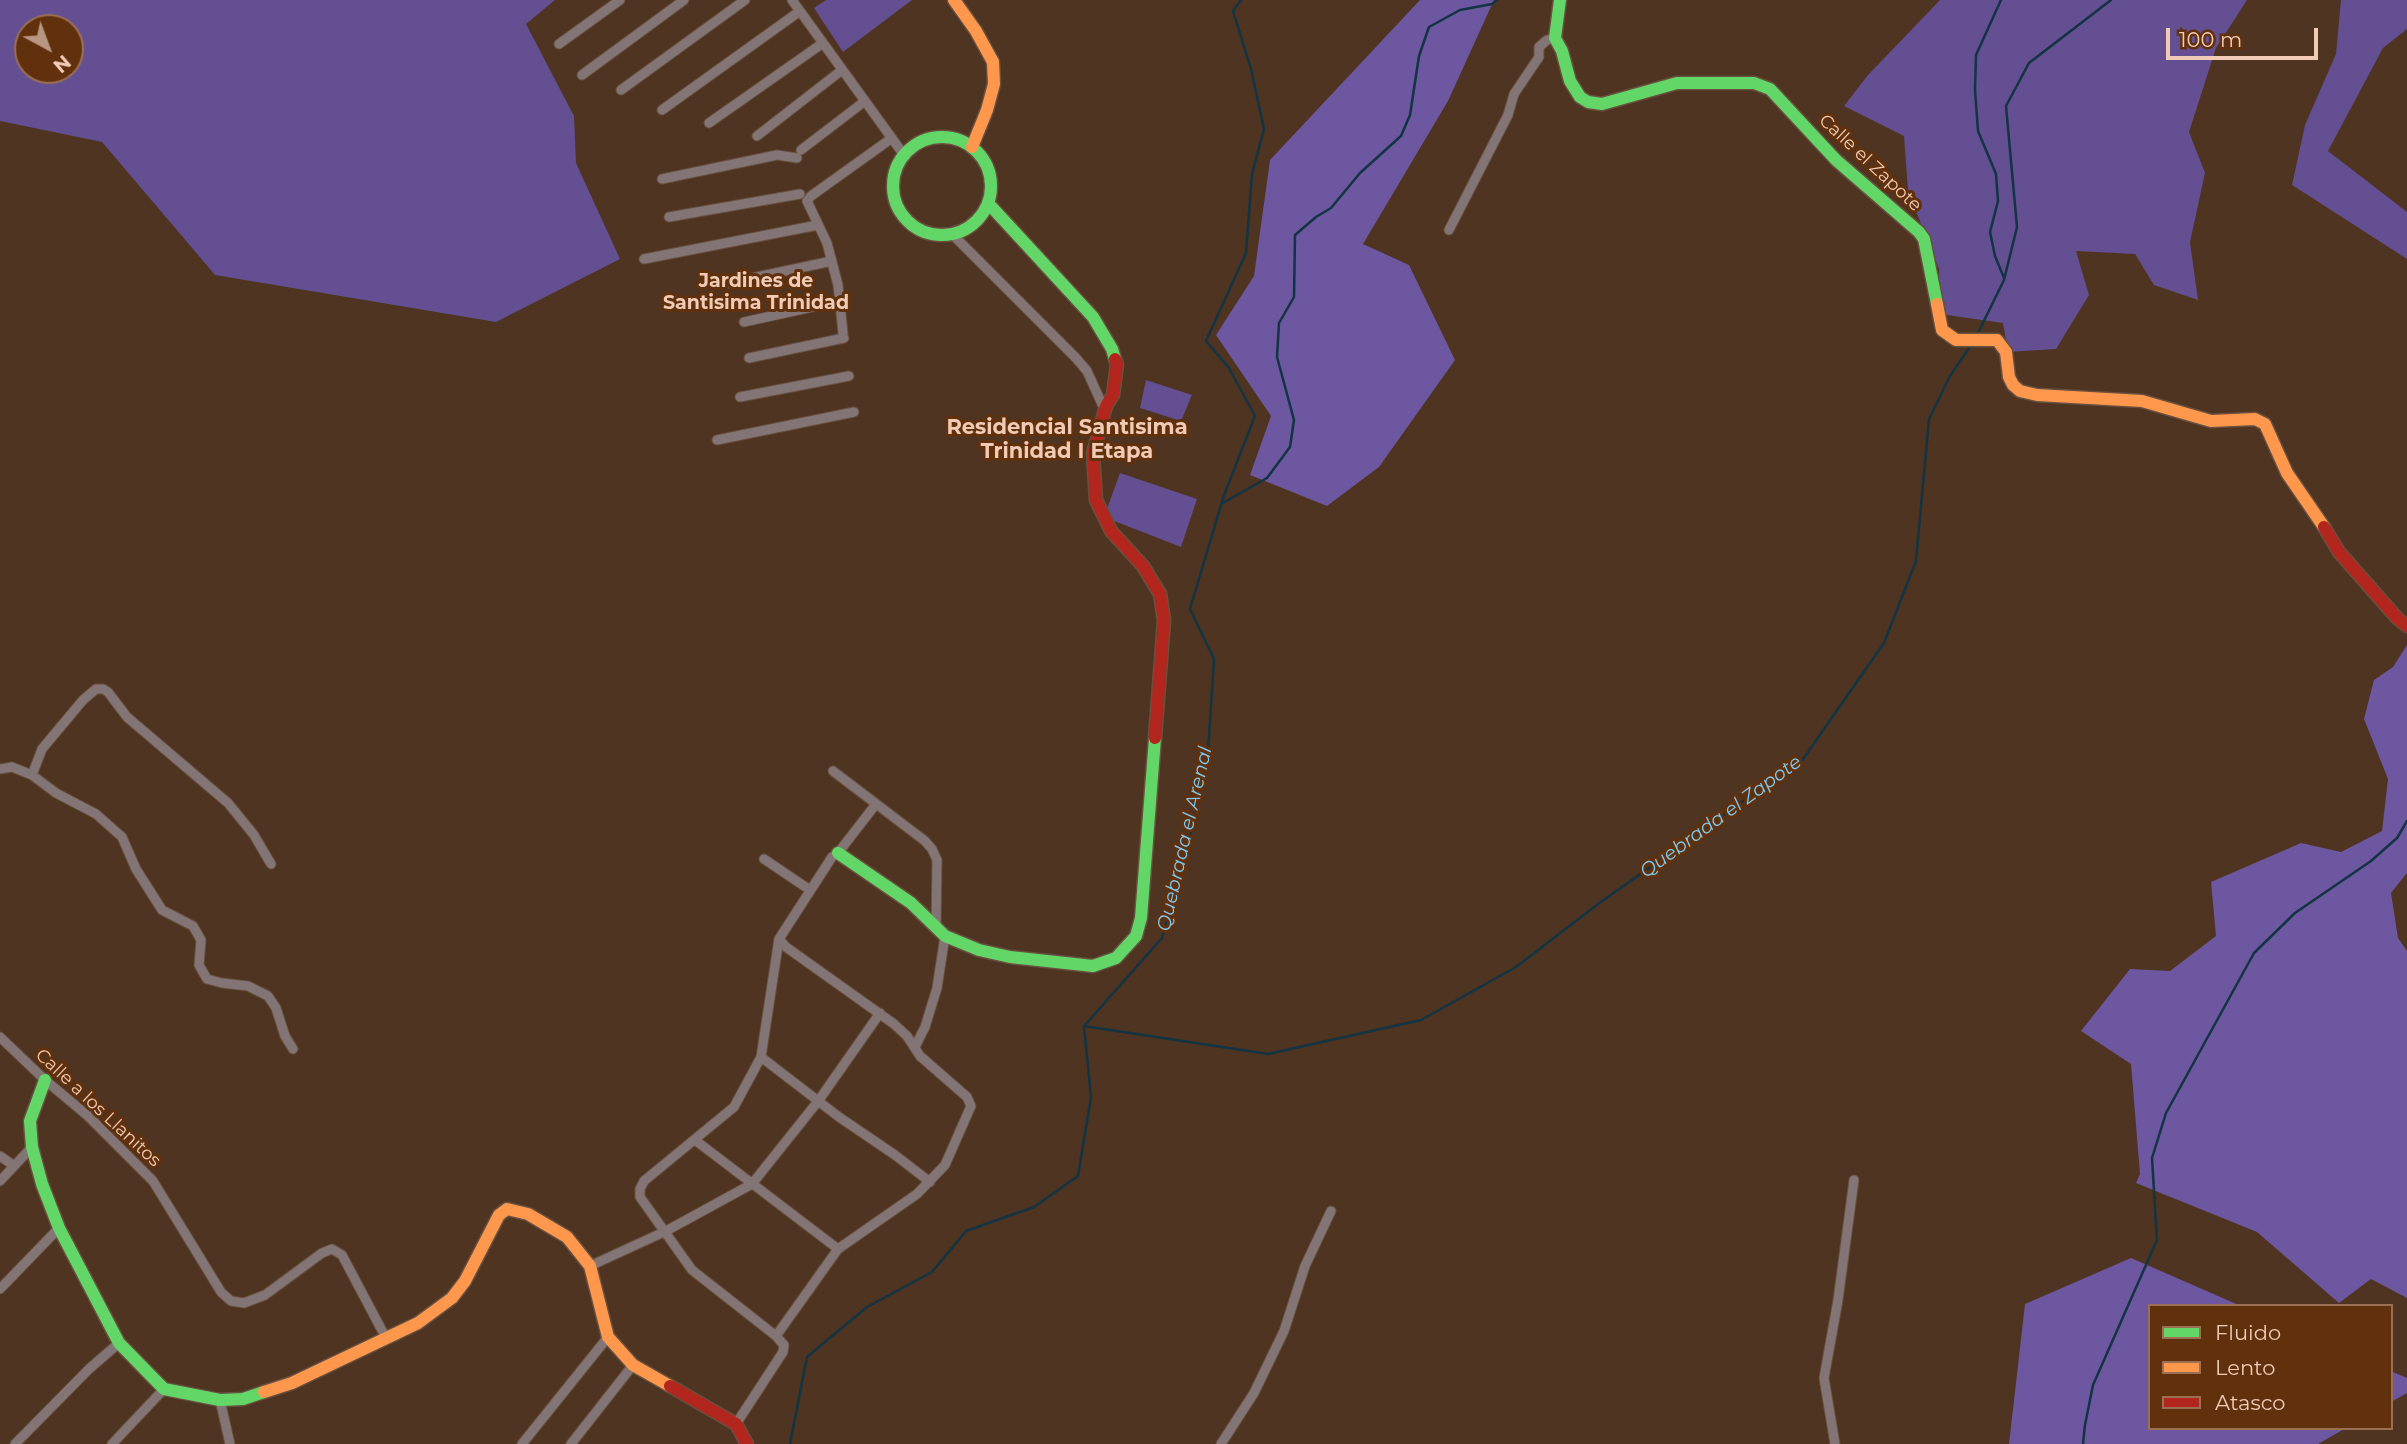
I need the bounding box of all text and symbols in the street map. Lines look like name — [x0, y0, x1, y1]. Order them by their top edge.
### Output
north arrow — [14, 14, 84, 84]
scale bar — [2169, 14, 2321, 58]
text: 100 m — [2179, 27, 2242, 52]
text: N — [48, 50, 75, 77]
street label: Calle el Zapote — [1814, 110, 1926, 216]
district label: Jardines de Santisima Trinidad — [663, 270, 849, 314]
district label: Residencial Santisima Trinidad I Etapa — [946, 415, 1188, 465]
water label: Quebrada el Arenal — [1153, 744, 1217, 934]
water label: Quebrada el Zapote — [1636, 751, 1806, 883]
street label: Calle a los Llanitos — [31, 1044, 165, 1172]
legend — [2148, 1304, 2393, 1430]
text: Fluido — [2215, 1320, 2281, 1345]
text: Lento — [2215, 1355, 2275, 1380]
text: Atasco — [2215, 1390, 2286, 1415]

